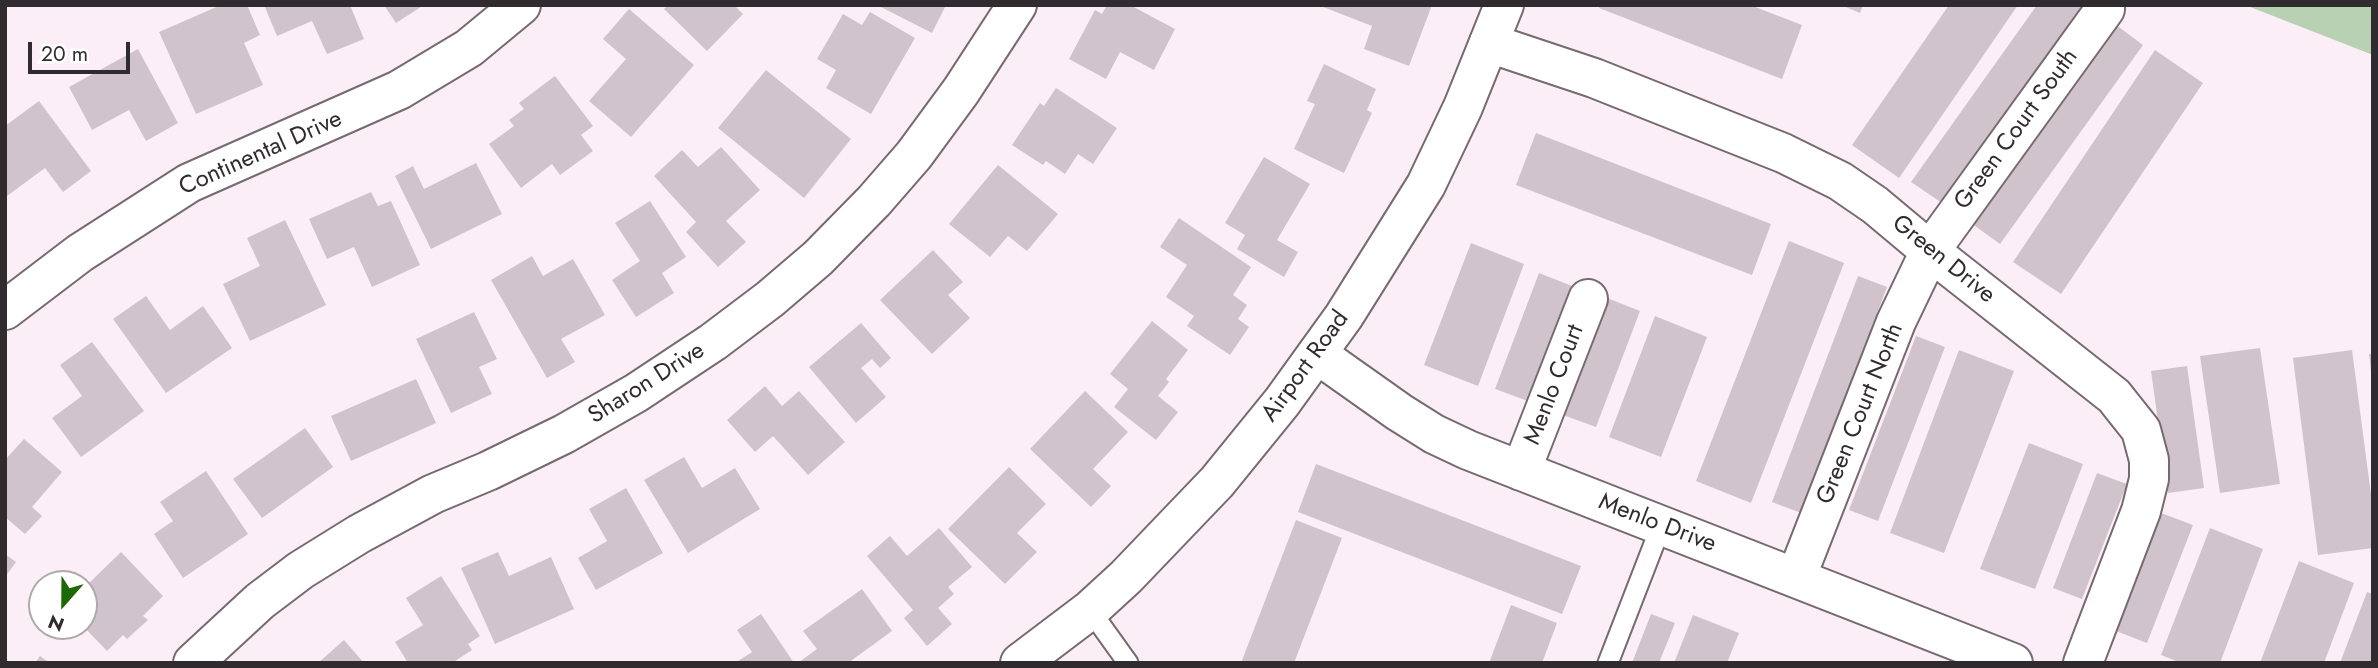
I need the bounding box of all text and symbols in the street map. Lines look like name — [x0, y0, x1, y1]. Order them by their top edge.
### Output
scale bar — [32, 28, 133, 72]
text: 20 m — [41, 39, 88, 69]
street label: Green Court South — [1949, 44, 2085, 216]
street label: Continental Drive — [175, 105, 347, 203]
street label: Green Drive — [1886, 210, 2000, 310]
street label: Airport Road — [1256, 306, 1356, 428]
street label: Green Court North — [1812, 319, 1910, 509]
street label: Menlo Court — [1519, 321, 1591, 449]
street label: Sharon Drive — [584, 337, 710, 431]
street label: Menlo Drive — [1594, 488, 1720, 560]
north arrow — [28, 570, 98, 640]
text: N — [44, 608, 68, 639]

